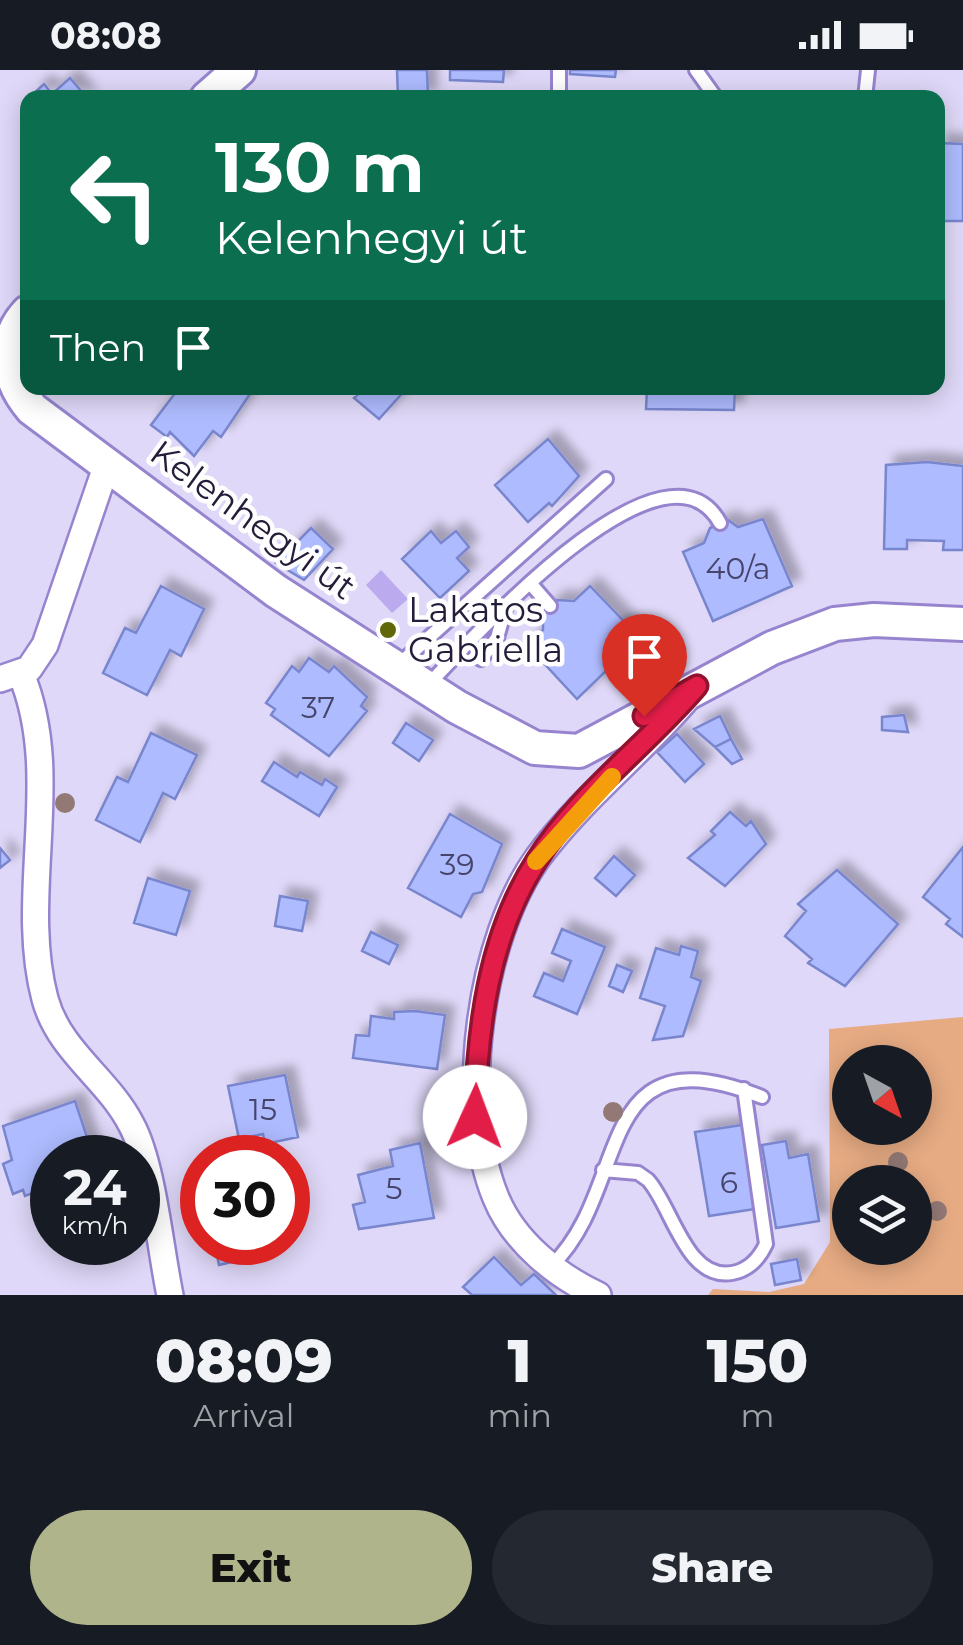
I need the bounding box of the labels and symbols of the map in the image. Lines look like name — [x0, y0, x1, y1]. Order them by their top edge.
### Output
street label: Kelenhegyi út — [142, 431, 364, 609]
house number: 40/a — [706, 550, 770, 587]
place label: Lakatos Gabriella — [408, 588, 563, 671]
pin — [602, 614, 687, 717]
marker: Lakatos Gabriella — [377, 619, 399, 641]
house number: 37 — [301, 689, 335, 726]
house number: 39 — [439, 846, 475, 883]
north arrow — [832, 1045, 932, 1145]
position arrow — [423, 1065, 527, 1169]
house number: 15 — [249, 1091, 277, 1128]
speed limit sign: 30 — [180, 1135, 310, 1265]
house number: 6 — [720, 1164, 738, 1201]
house number: 5 — [386, 1170, 402, 1207]

